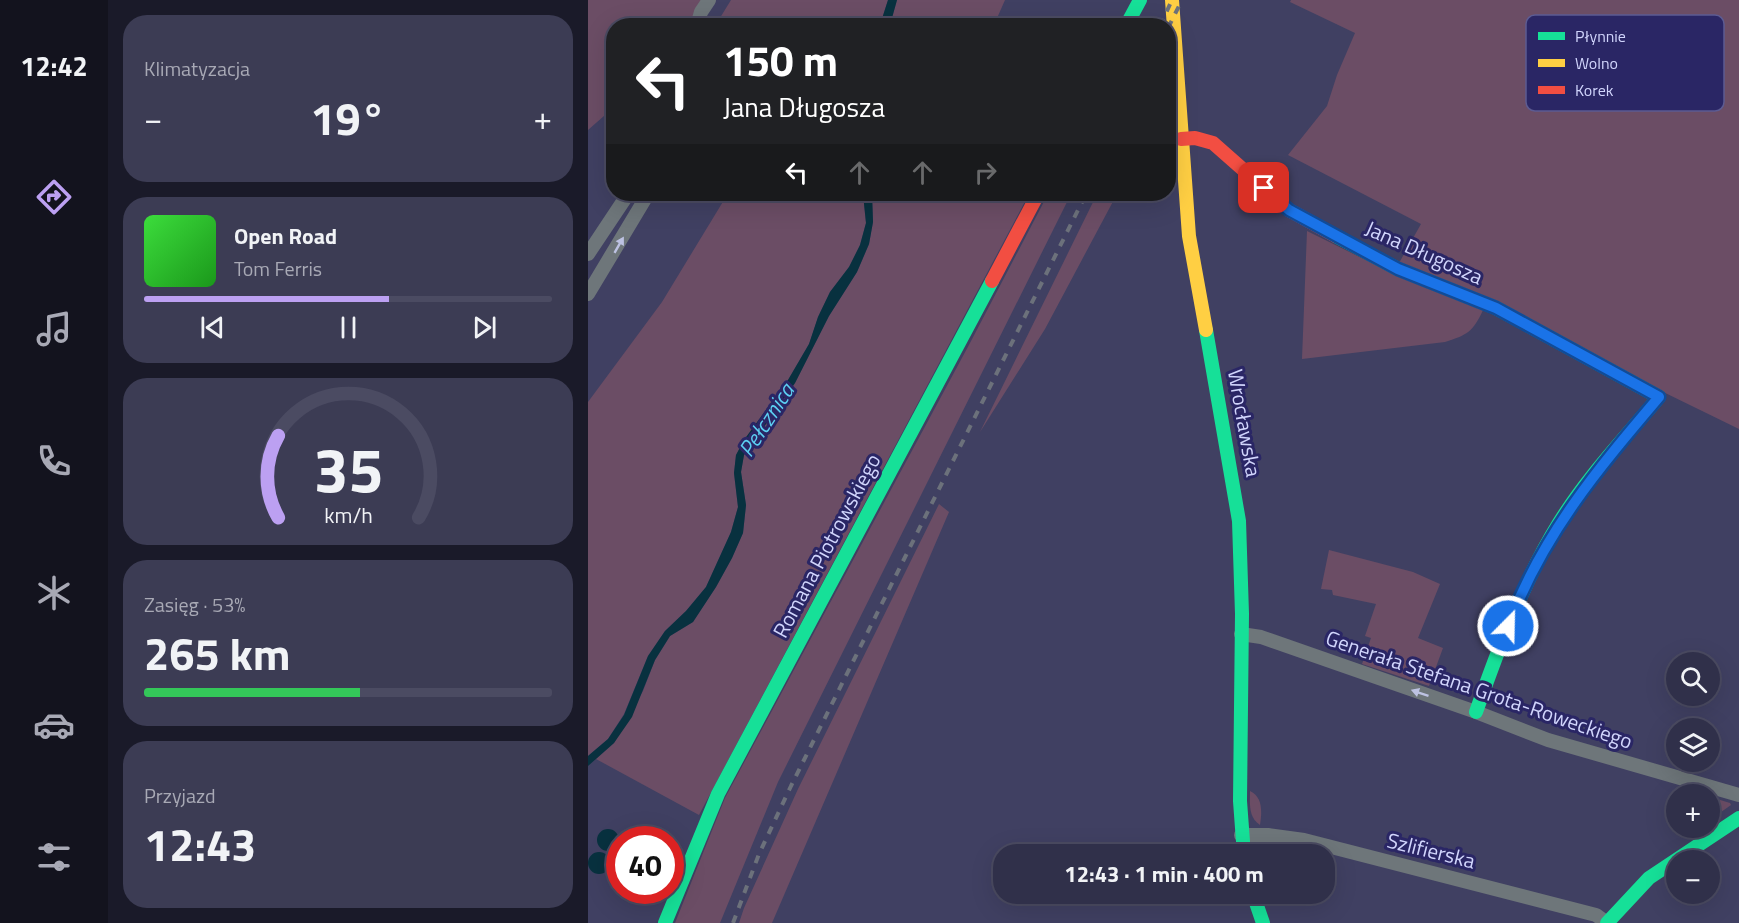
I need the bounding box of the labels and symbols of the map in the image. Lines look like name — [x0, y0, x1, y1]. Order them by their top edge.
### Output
legend — [1526, 15, 1724, 111]
text: Płynnie — [1575, 24, 1626, 48]
text: Wolno — [1575, 51, 1618, 75]
text: Korek — [1575, 78, 1614, 102]
pin — [1238, 162, 1289, 213]
street label: Jana Długosza — [1360, 212, 1489, 293]
one-way arrow — [613, 237, 624, 253]
street label: Wrocławska — [1220, 366, 1270, 480]
water label: Pełcznica — [730, 375, 804, 463]
street label: Romana Piotrowskiego — [764, 448, 888, 643]
position arrow — [1476, 594, 1540, 658]
street label: Generała Stefana Grota-Roweckiego — [1322, 621, 1637, 757]
one-way arrow — [1411, 687, 1429, 697]
street label: Szlifierska — [1384, 824, 1479, 877]
speed limit sign: 40 — [606, 826, 684, 904]

